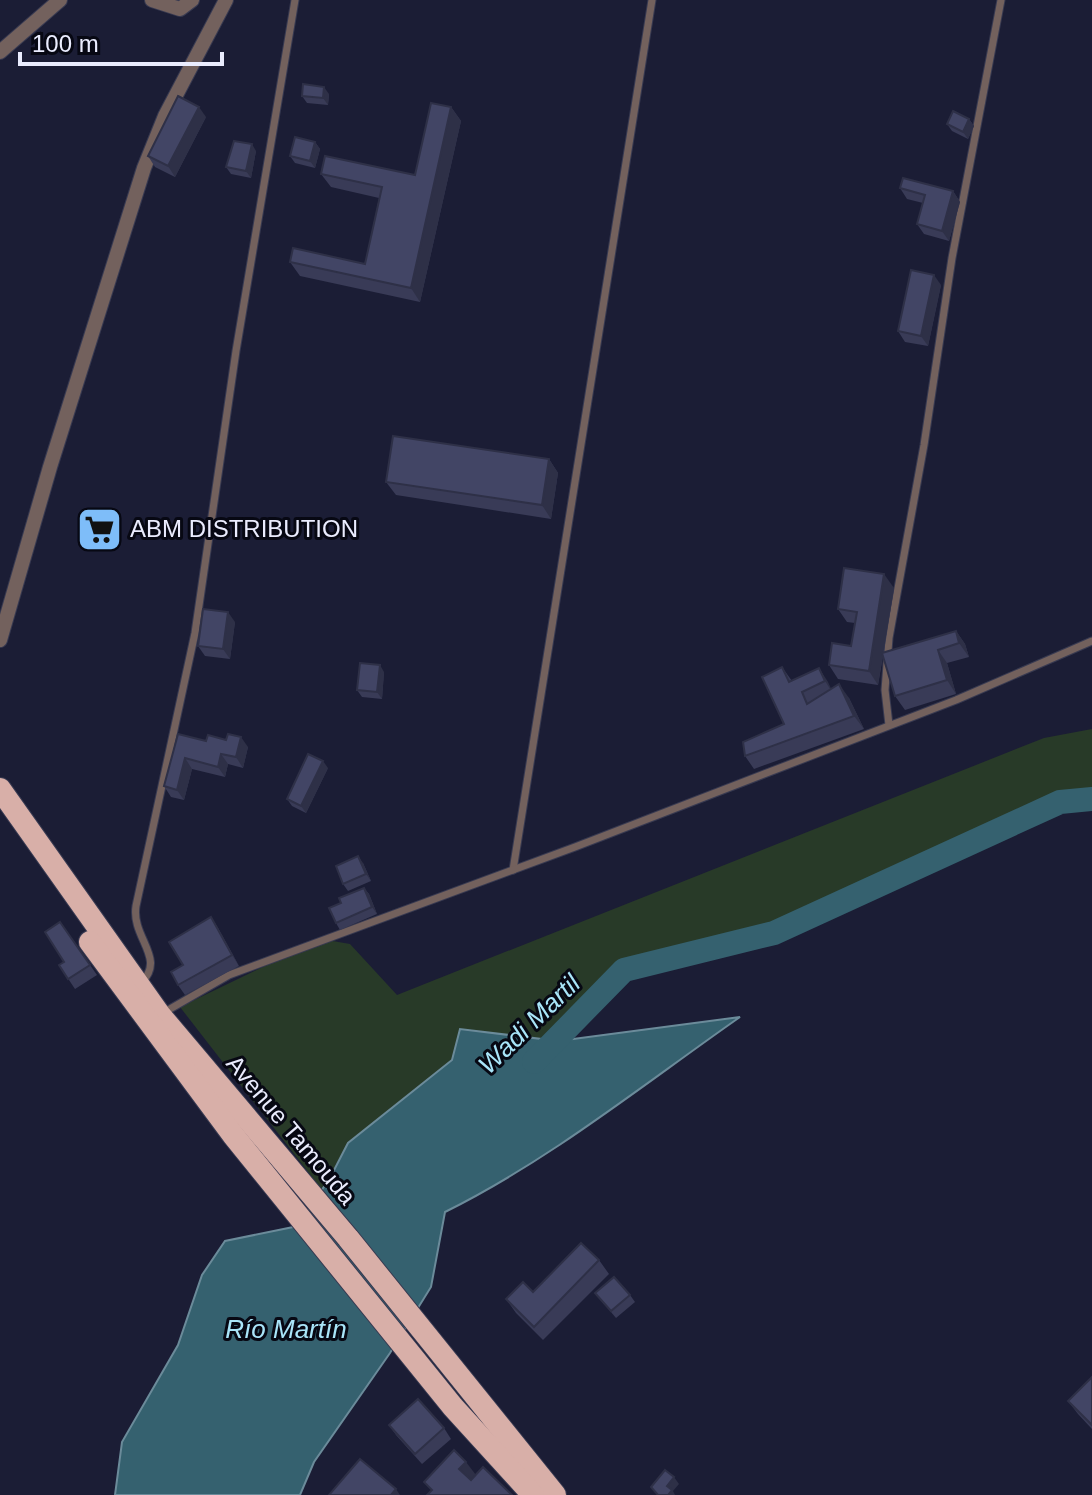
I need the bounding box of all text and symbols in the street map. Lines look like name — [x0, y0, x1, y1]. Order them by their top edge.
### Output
scale bar — [20, 16, 222, 66]
text: 100 m — [32, 30, 99, 57]
supermarket icon: ABM DISTRIBUTION — [75, 505, 123, 553]
place label: ABM DISTRIBUTION — [130, 515, 358, 542]
water label: Wadi Martil — [472, 967, 587, 1080]
street label: Avenue Tamouda — [221, 1050, 362, 1210]
water label: Río Martín — [225, 1314, 347, 1344]

